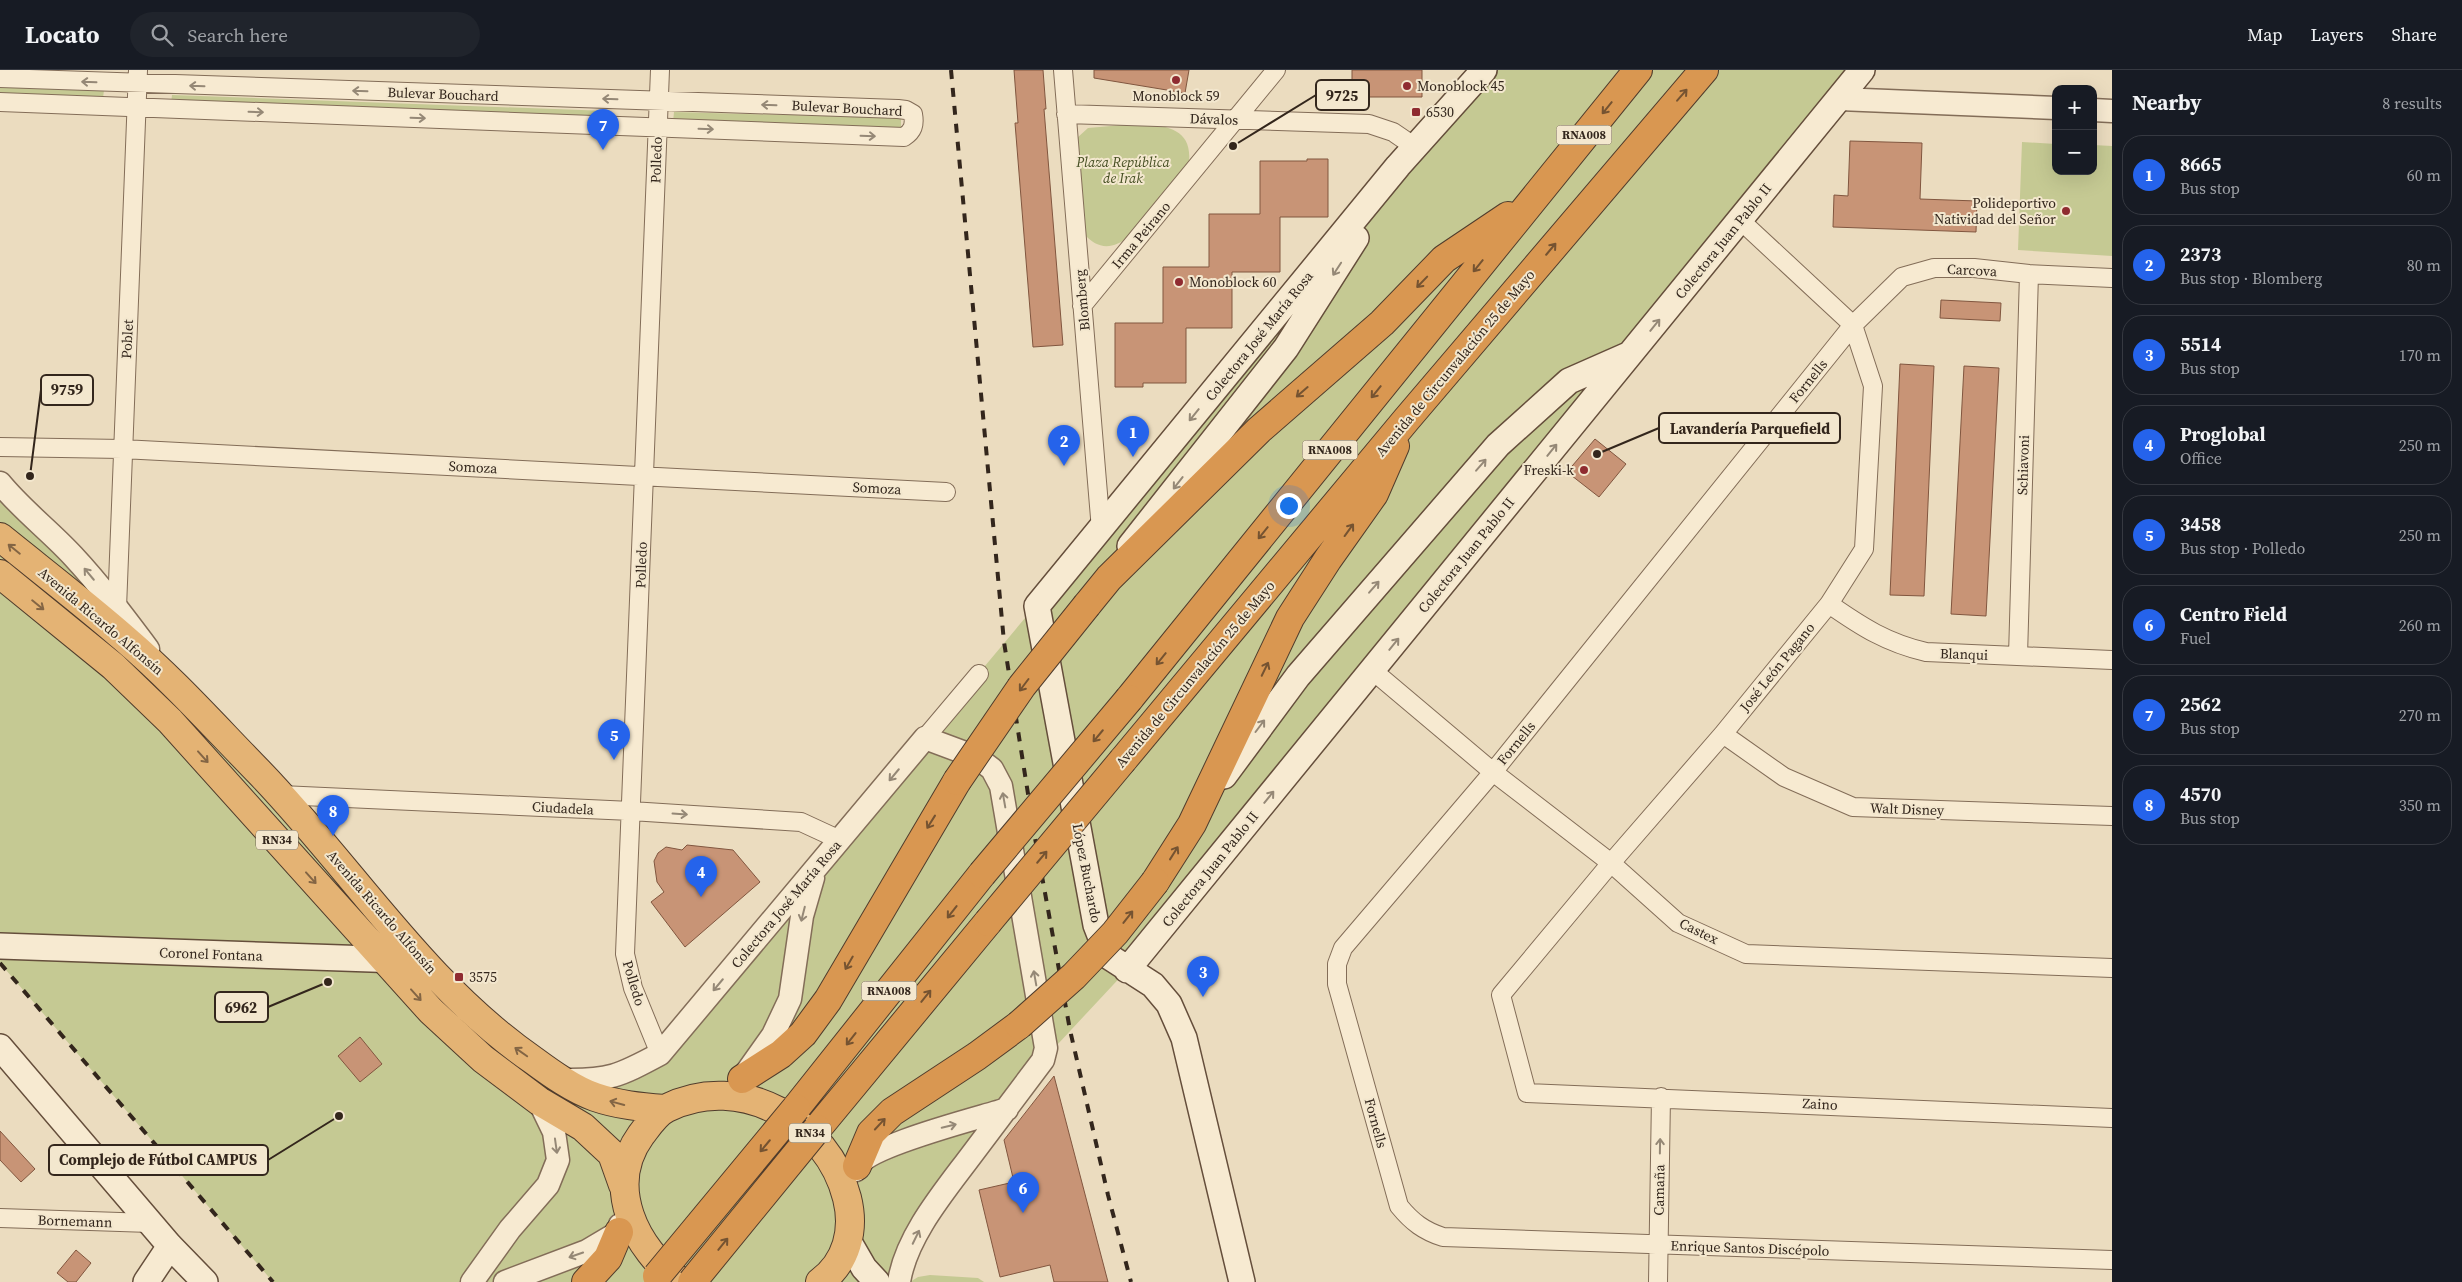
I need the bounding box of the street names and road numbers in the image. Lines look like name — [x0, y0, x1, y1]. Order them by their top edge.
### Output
street label: Bulevar Bouchard — [387, 82, 499, 106]
street label: Bulevar Bouchard — [791, 95, 903, 121]
street label: Dávalos — [1189, 108, 1239, 130]
road number: RNA008 — [1556, 126, 1612, 144]
street label: Polledo — [645, 136, 667, 184]
street label: Colectora Juan Pablo II — [1670, 179, 1776, 303]
street label: Irma Peirano — [1107, 197, 1175, 273]
street label: Carcova — [1946, 259, 1998, 281]
street label: Avenida de Circunvalación 25 de Mayo — [1371, 265, 1540, 461]
street label: Colectora José María Rosa — [1200, 266, 1318, 405]
street label: Blomberg — [1069, 269, 1095, 331]
street label: Poblet — [116, 318, 138, 359]
street label: Fornells — [1784, 355, 1832, 407]
street label: Schiavoni — [2012, 434, 2034, 496]
road number: RNA008 — [1302, 440, 1358, 460]
street label: Somoza — [448, 456, 499, 478]
street label: Somoza — [852, 477, 903, 499]
street label: Colectora Juan Pablo II — [1413, 493, 1519, 617]
street label: Polledo — [630, 541, 652, 589]
street label: Avenida Ricardo Alfonsín — [34, 562, 168, 680]
street label: Avenida de Circunvalación 25 de Mayo — [1111, 576, 1280, 772]
street label: José León Pagano — [1734, 618, 1819, 717]
street label: Blanqui — [1939, 643, 1989, 665]
street label: Fornells — [1492, 717, 1540, 769]
street label: Ciudadela — [531, 796, 595, 820]
street label: Walt Disney — [1869, 798, 1945, 820]
street label: Colectora Juan Pablo II — [1157, 807, 1263, 931]
street label: López Buchardo — [1068, 822, 1107, 925]
road number: RN34 — [256, 830, 298, 850]
street label: Colectora José María Rosa — [726, 835, 846, 972]
street label: Avenida Ricardo Alfonsín — [323, 846, 442, 979]
street label: Castex — [1676, 913, 1722, 949]
street label: Coronel Fontana — [159, 942, 264, 966]
street label: Polledo — [618, 958, 650, 1009]
road number: RNA008 — [862, 981, 916, 1000]
street label: Zaino — [1802, 1093, 1838, 1115]
street label: Fornells — [1360, 1096, 1392, 1150]
road number: RN34 — [789, 1124, 831, 1142]
street label: Camaña — [1649, 1163, 1669, 1216]
street label: Bornemann — [37, 1210, 113, 1232]
street label: Enrique Santos Discépolo — [1670, 1235, 1830, 1261]

